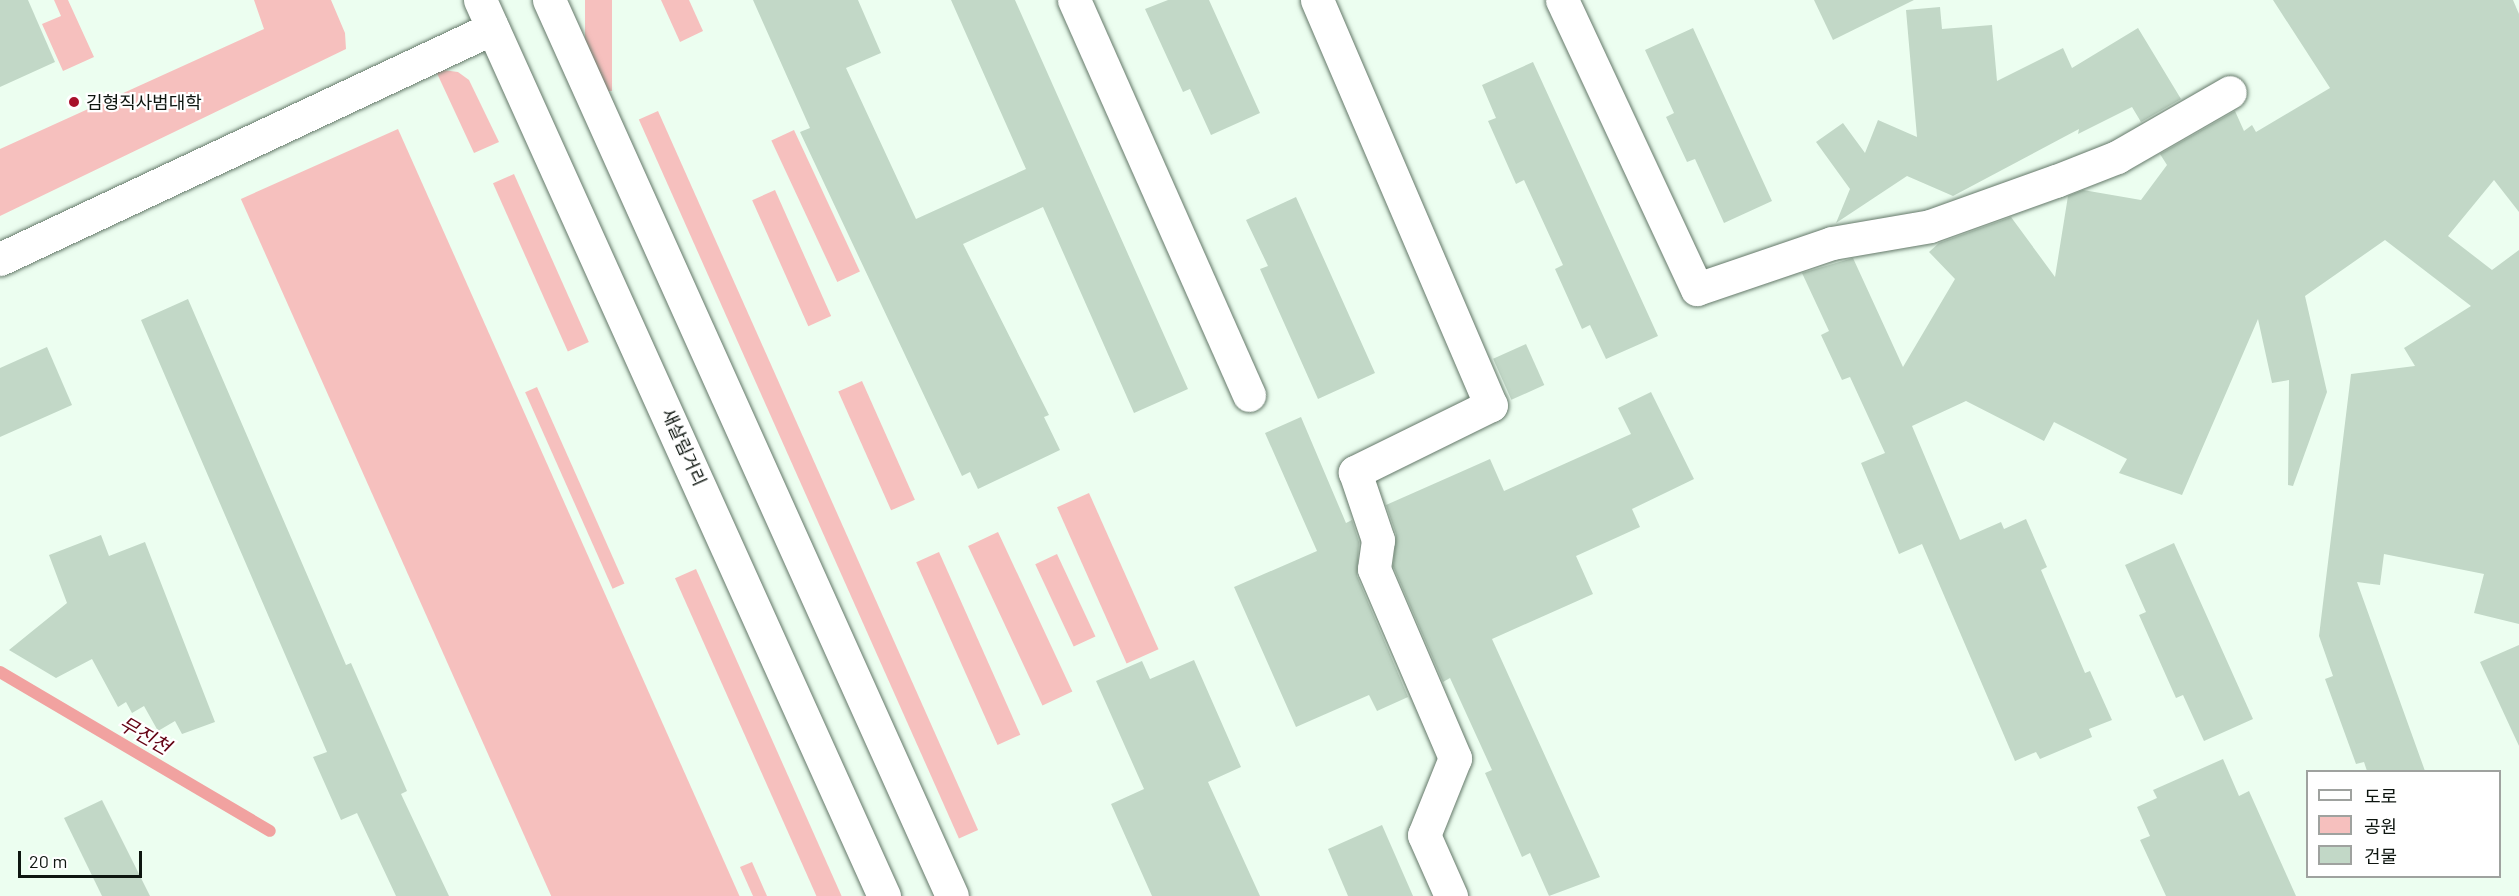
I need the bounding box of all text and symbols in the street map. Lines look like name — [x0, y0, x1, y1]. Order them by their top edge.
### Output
place label: 김형직사범대학 — [86, 91, 202, 113]
marker: 김형직사범대학 — [67, 95, 81, 109]
street label: 새살림거리 — [657, 405, 711, 489]
water label: 무진천 — [115, 711, 175, 759]
legend — [2306, 770, 2501, 878]
text: 도로 — [2364, 785, 2397, 807]
text: 공원 — [2364, 815, 2397, 837]
scale bar — [21, 839, 146, 877]
text: 건물 — [2364, 845, 2397, 867]
text: 20 m — [29, 850, 67, 872]

